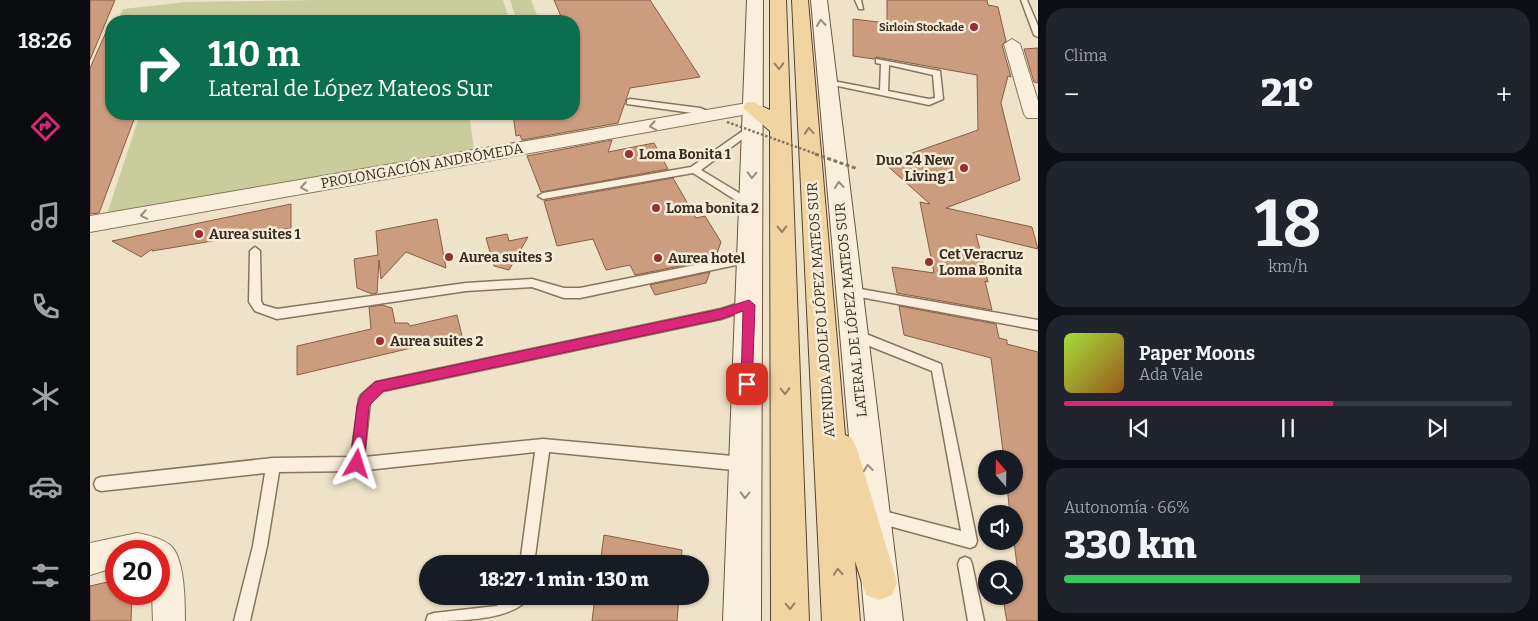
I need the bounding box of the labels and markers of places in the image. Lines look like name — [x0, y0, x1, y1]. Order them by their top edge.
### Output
place label: Sirloin Stockade — [879, 21, 964, 34]
marker: Sirloin Stockade — [968, 21, 980, 33]
place label: Loma Bonita 1 — [639, 146, 731, 163]
marker: Loma Bonita 1 — [623, 148, 635, 160]
place label: Duo 24 New Living 1 — [876, 152, 954, 185]
marker: Duo 24 New Living 1 — [958, 162, 970, 174]
place label: Loma bonita 2 — [666, 200, 759, 217]
marker: Loma bonita 2 — [650, 202, 662, 214]
place label: Aurea suites 1 — [209, 226, 301, 243]
marker: Aurea suites 1 — [193, 228, 205, 240]
place label: Cet Veracruz Loma Bonita — [939, 246, 1023, 279]
place label: Aurea suites 3 — [459, 249, 553, 266]
place label: Aurea hotel — [668, 250, 746, 267]
marker: Aurea suites 3 — [443, 251, 455, 263]
marker: Aurea hotel — [652, 252, 664, 264]
marker: Cet Veracruz Loma Bonita — [923, 256, 935, 268]
place label: Aurea suites 2 — [390, 333, 483, 350]
marker: Aurea suites 2 — [374, 335, 386, 347]
pin — [726, 363, 768, 405]

